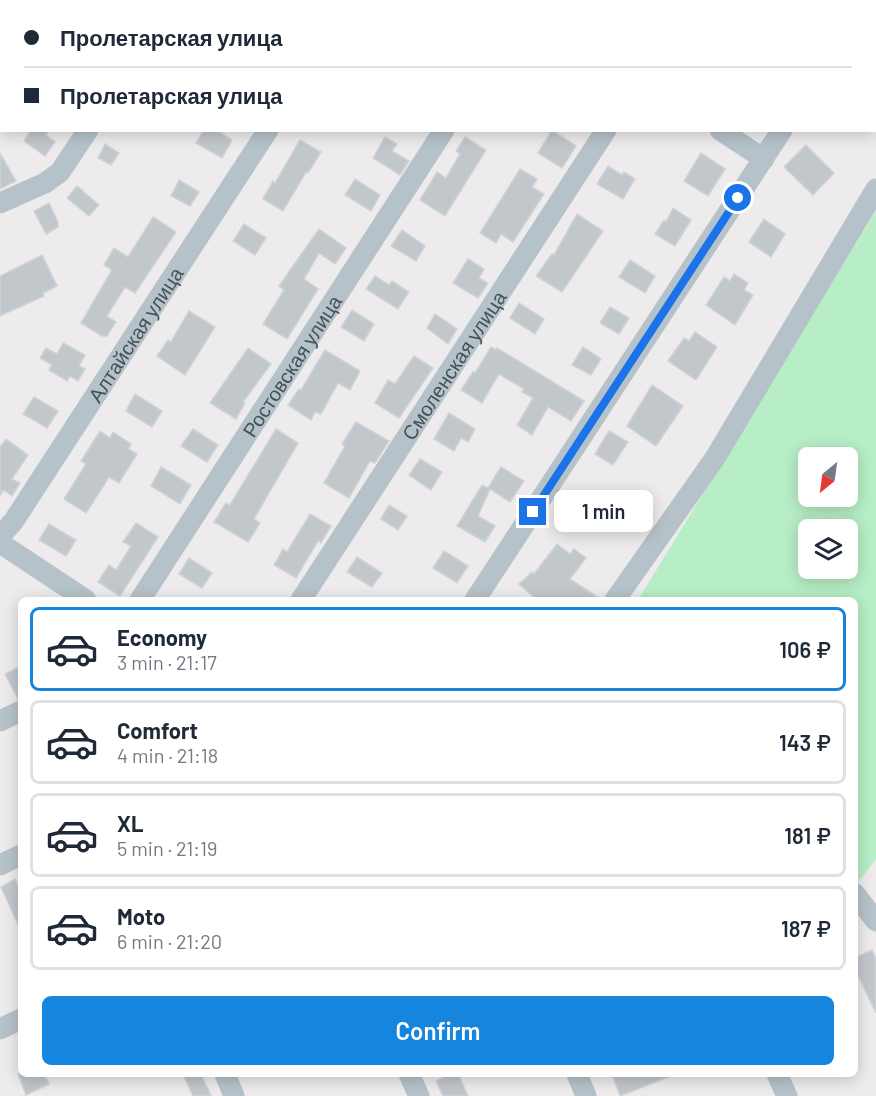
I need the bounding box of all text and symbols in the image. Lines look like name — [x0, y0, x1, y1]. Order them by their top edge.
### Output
text: Пролетарская улица — [60, 24, 282, 50]
text: Пролетарская улица — [60, 82, 282, 108]
route start — [724, 184, 751, 211]
street label: Алтайская улица — [82, 261, 188, 406]
street label: Смоленская улица — [396, 285, 511, 444]
street label: Ростовская улица — [237, 290, 347, 441]
north arrow — [798, 447, 858, 507]
map controls — [798, 447, 858, 579]
callout: 1 min — [554, 491, 653, 533]
route end — [519, 498, 546, 525]
text: 1 min — [582, 499, 625, 523]
button: layers — [798, 519, 858, 579]
icon: car — [45, 622, 99, 676]
text: Economy — [117, 624, 207, 650]
text: 106 ₽ — [779, 636, 831, 662]
text: 3 min · 21:17 — [117, 650, 217, 674]
icon: car — [45, 715, 99, 769]
text: Comfort — [117, 717, 198, 743]
text: 143 ₽ — [779, 729, 831, 755]
text: 4 min · 21:18 — [117, 743, 218, 767]
icon: car — [45, 808, 99, 862]
text: XL — [117, 810, 143, 836]
text: 181 ₽ — [784, 822, 831, 848]
text: 5 min · 21:19 — [117, 836, 218, 860]
icon: car — [45, 901, 99, 955]
text: Moto — [117, 903, 165, 929]
text: 187 ₽ — [781, 915, 831, 941]
text: 6 min · 21:20 — [117, 929, 222, 953]
button: Confirm — [42, 996, 834, 1065]

